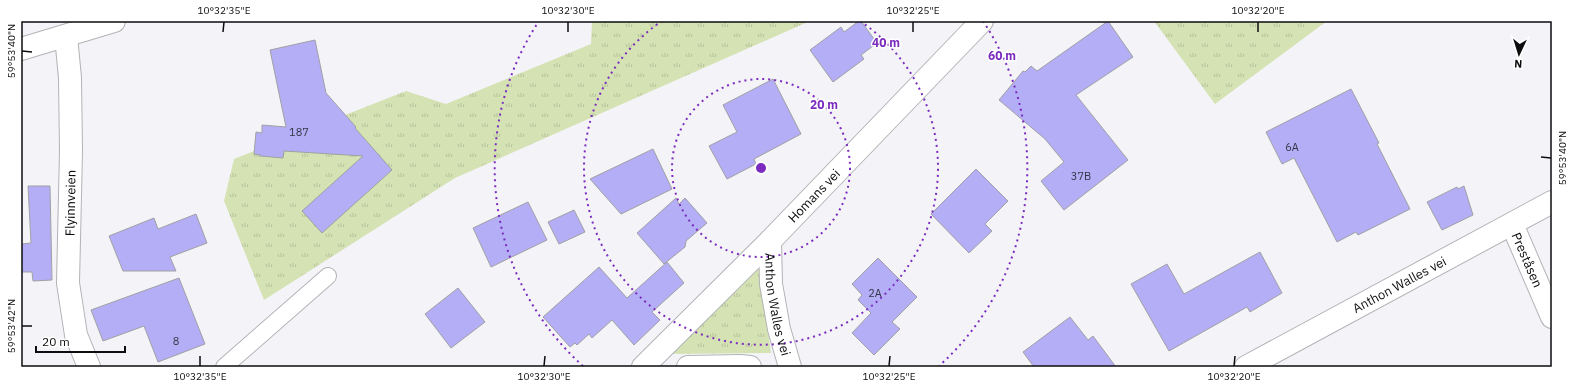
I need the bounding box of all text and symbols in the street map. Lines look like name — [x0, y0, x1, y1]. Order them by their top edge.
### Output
text: 10°32'35"E — [197, 4, 251, 17]
text: 10°32'30"E — [541, 4, 595, 17]
text: 10°32'25"E — [886, 4, 940, 17]
text: 10°32'20"E — [1231, 4, 1285, 17]
text: 59°53'40"N — [5, 24, 18, 78]
north arrow — [1499, 34, 1539, 74]
text: 40 m — [872, 35, 900, 50]
text: 60 m — [988, 48, 1016, 63]
text: N — [1514, 57, 1523, 71]
text: 20 m — [810, 97, 838, 112]
house number: 187 — [289, 125, 309, 139]
text: 59°53'40"N — [1556, 131, 1569, 185]
house number: 6A — [1285, 140, 1299, 154]
centre of rings — [754, 161, 768, 175]
street label: Homans vei — [784, 165, 844, 226]
house number: 37B — [1071, 169, 1091, 183]
street label: Flyinnveien — [61, 170, 80, 236]
street label: Preståsen — [1508, 230, 1546, 290]
street label: Anthon Walles vei — [761, 253, 794, 358]
street label: Anthon Walles vei — [1350, 253, 1449, 317]
house number: 2A — [868, 286, 882, 300]
text: 59°53'42"N — [5, 299, 18, 353]
scale bar — [36, 328, 125, 354]
text: 20 m — [42, 334, 70, 349]
house number: 8 — [173, 334, 179, 348]
text: 10°32'35"E — [173, 370, 227, 383]
text: 10°32'30"E — [517, 370, 571, 383]
text: 10°32'25"E — [862, 370, 916, 383]
text: 10°32'20"E — [1207, 370, 1261, 383]

